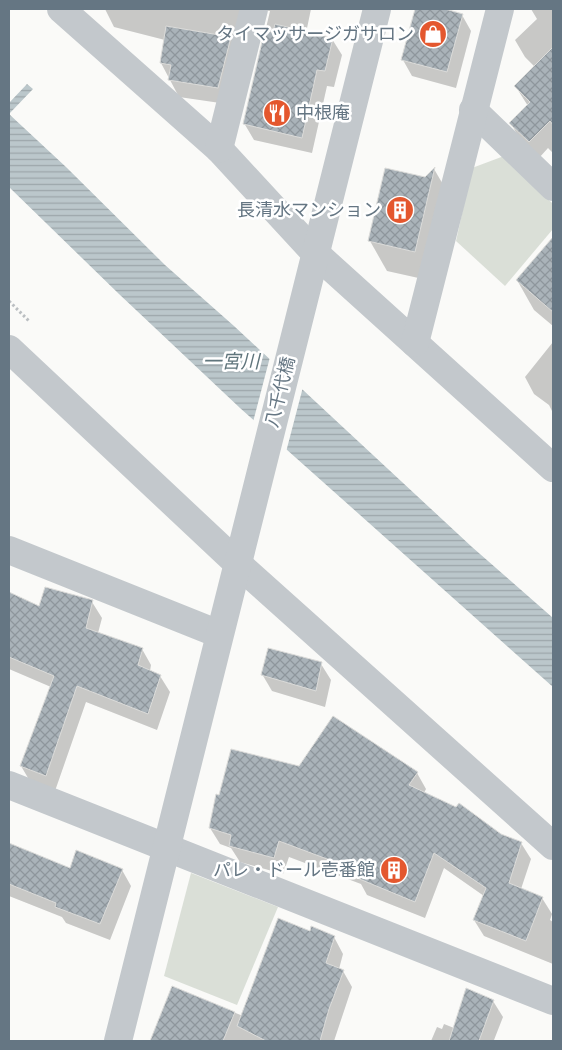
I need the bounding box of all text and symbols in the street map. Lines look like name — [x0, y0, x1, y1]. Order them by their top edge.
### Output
shop icon: タイマッサージガサロン — [418, 19, 448, 49]
place label: タイマッサージガサロン — [216, 22, 414, 44]
restaurant icon: 中根庵 — [262, 98, 292, 128]
place label: 中根庵 — [296, 101, 350, 123]
building icon: 長清水マンション — [385, 195, 415, 225]
place label: 長清水マンション — [237, 198, 381, 220]
water label: 一宮川 — [202, 349, 261, 372]
street label: 八千代橋 — [260, 354, 298, 429]
building icon: パレ・ドール壱番館 — [379, 855, 409, 885]
place label: パレ・ドール壱番館 — [213, 858, 375, 880]

